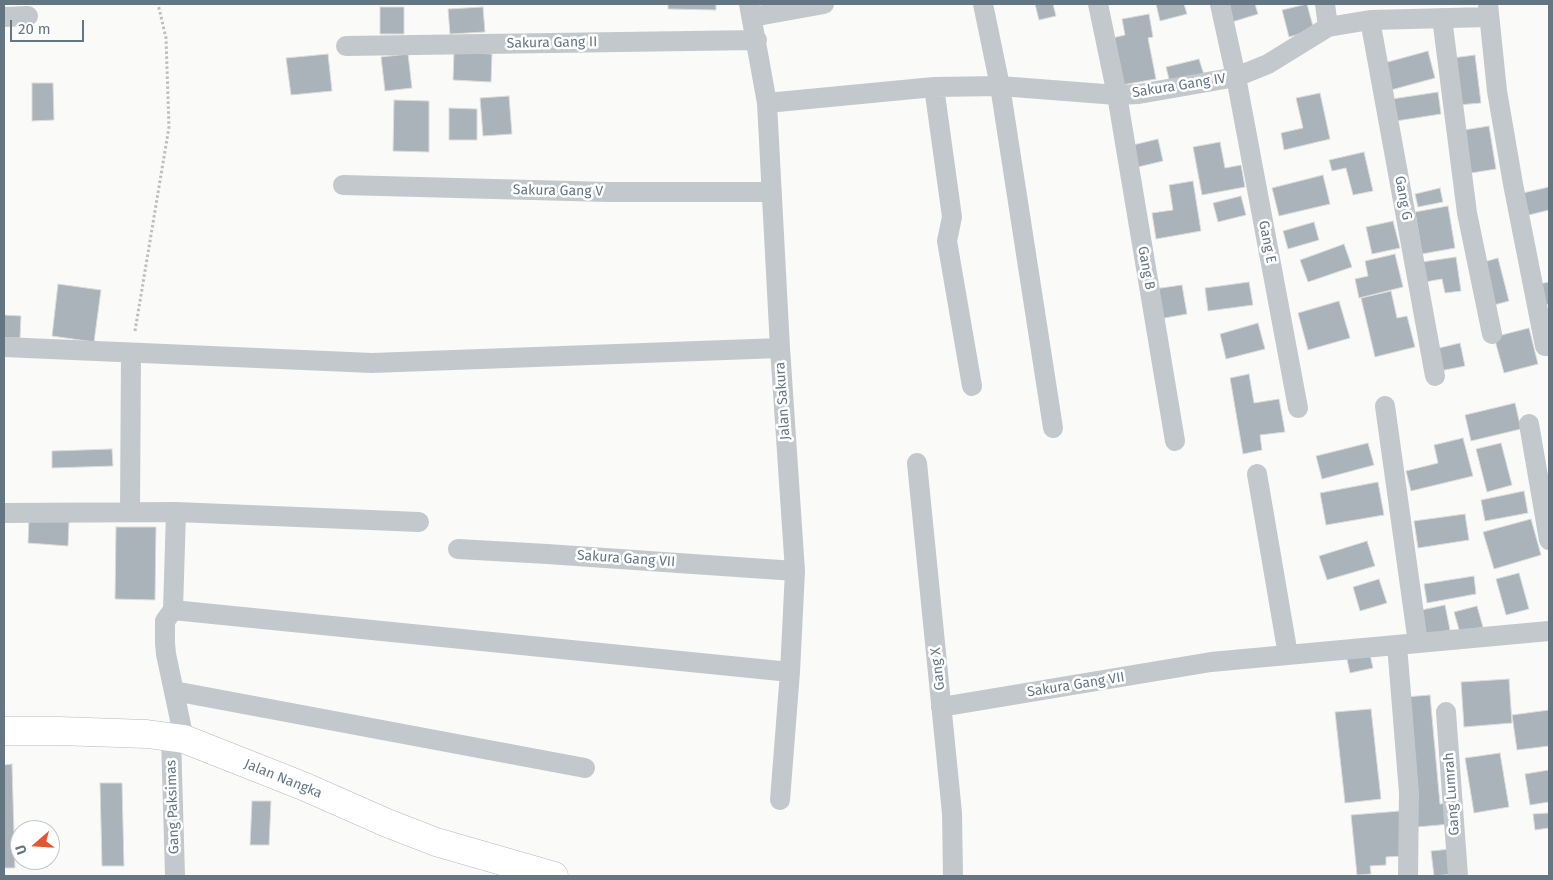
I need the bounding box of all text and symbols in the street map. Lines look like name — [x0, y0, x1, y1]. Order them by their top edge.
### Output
scale bar — [12, 10, 86, 42]
text: 20 m — [18, 20, 51, 38]
street label: Sakura Gang II — [507, 34, 597, 52]
street label: Sakura Gang IV — [1131, 70, 1227, 102]
street label: Gang G — [1391, 175, 1415, 221]
street label: Sakura Gang V — [513, 182, 603, 200]
street label: Gang E — [1255, 219, 1279, 265]
street label: Gang B — [1134, 245, 1158, 291]
street label: Jalan Sakura — [772, 361, 794, 441]
street label: Sakura Gang VII — [576, 547, 676, 571]
street label: Gang X — [927, 647, 949, 691]
street label: Sakura Gang VII — [1026, 669, 1126, 701]
street label: Gang Lumrah — [1441, 752, 1463, 836]
street label: Jalan Nangka — [242, 756, 324, 802]
street label: Gang Paksimas — [163, 760, 183, 854]
north arrow — [10, 820, 60, 870]
text: U — [12, 843, 31, 857]

